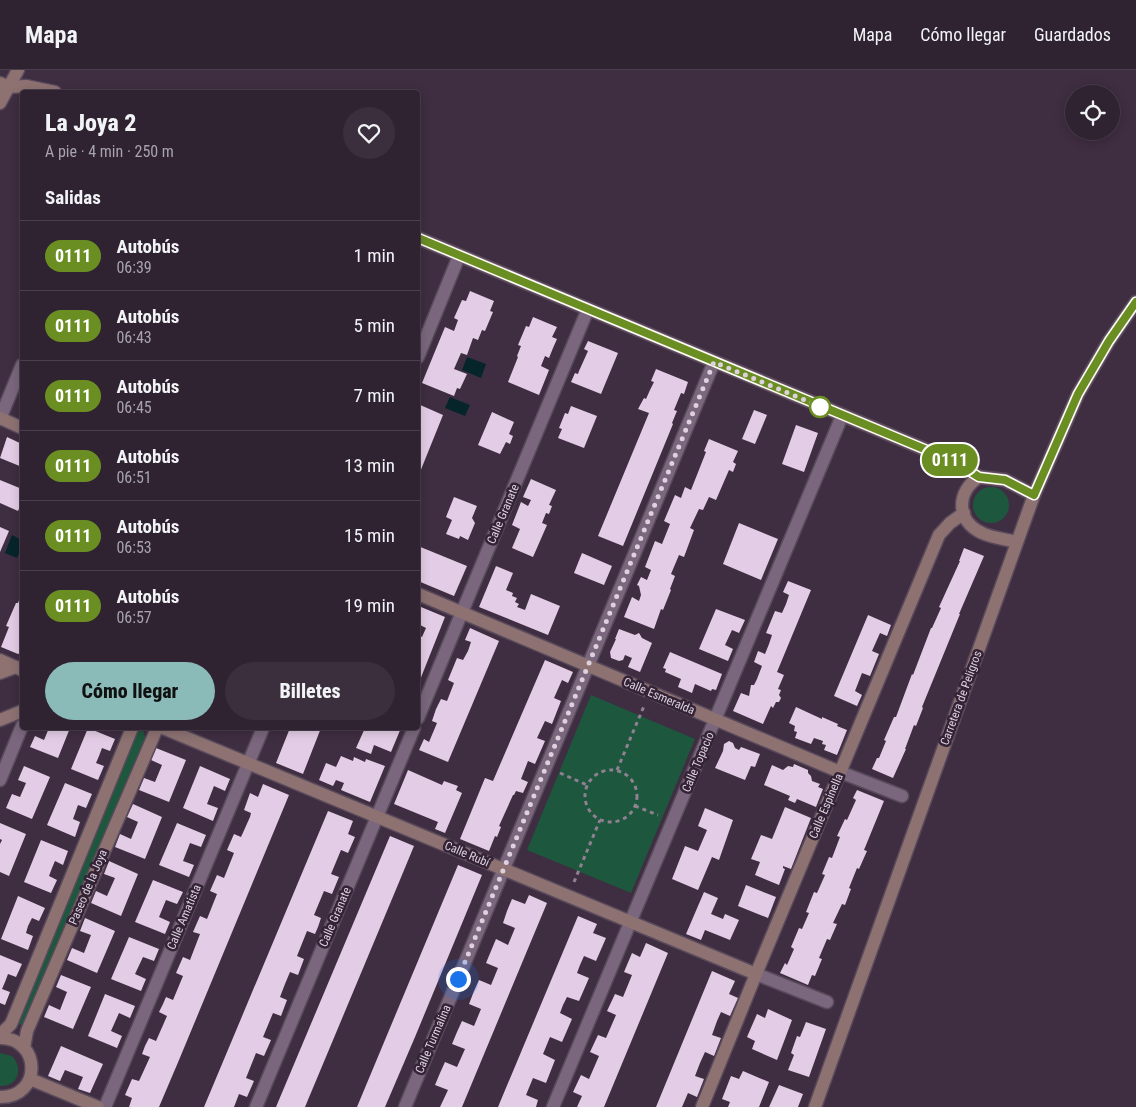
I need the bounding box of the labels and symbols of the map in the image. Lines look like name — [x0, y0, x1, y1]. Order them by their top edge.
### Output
unlabelled marker — [809, 396, 831, 418]
line badge: 0111 — [915, 444, 985, 476]
street label: Calle Granate — [484, 482, 522, 546]
street label: Carretera de Peligros — [937, 649, 985, 747]
street label: Calle Esmeralda — [621, 675, 697, 717]
street label: Calle Topacio — [679, 730, 717, 794]
street label: Calle Espinella — [806, 771, 846, 841]
street label: Calle Rubí — [442, 838, 493, 870]
street label: Paseo de la Joya — [66, 847, 110, 927]
street label: Calle Amatista — [164, 882, 204, 952]
street label: Calle Granate — [316, 885, 354, 949]
your location — [446, 967, 471, 992]
street label: Calle Turmalina — [412, 1002, 454, 1075]

